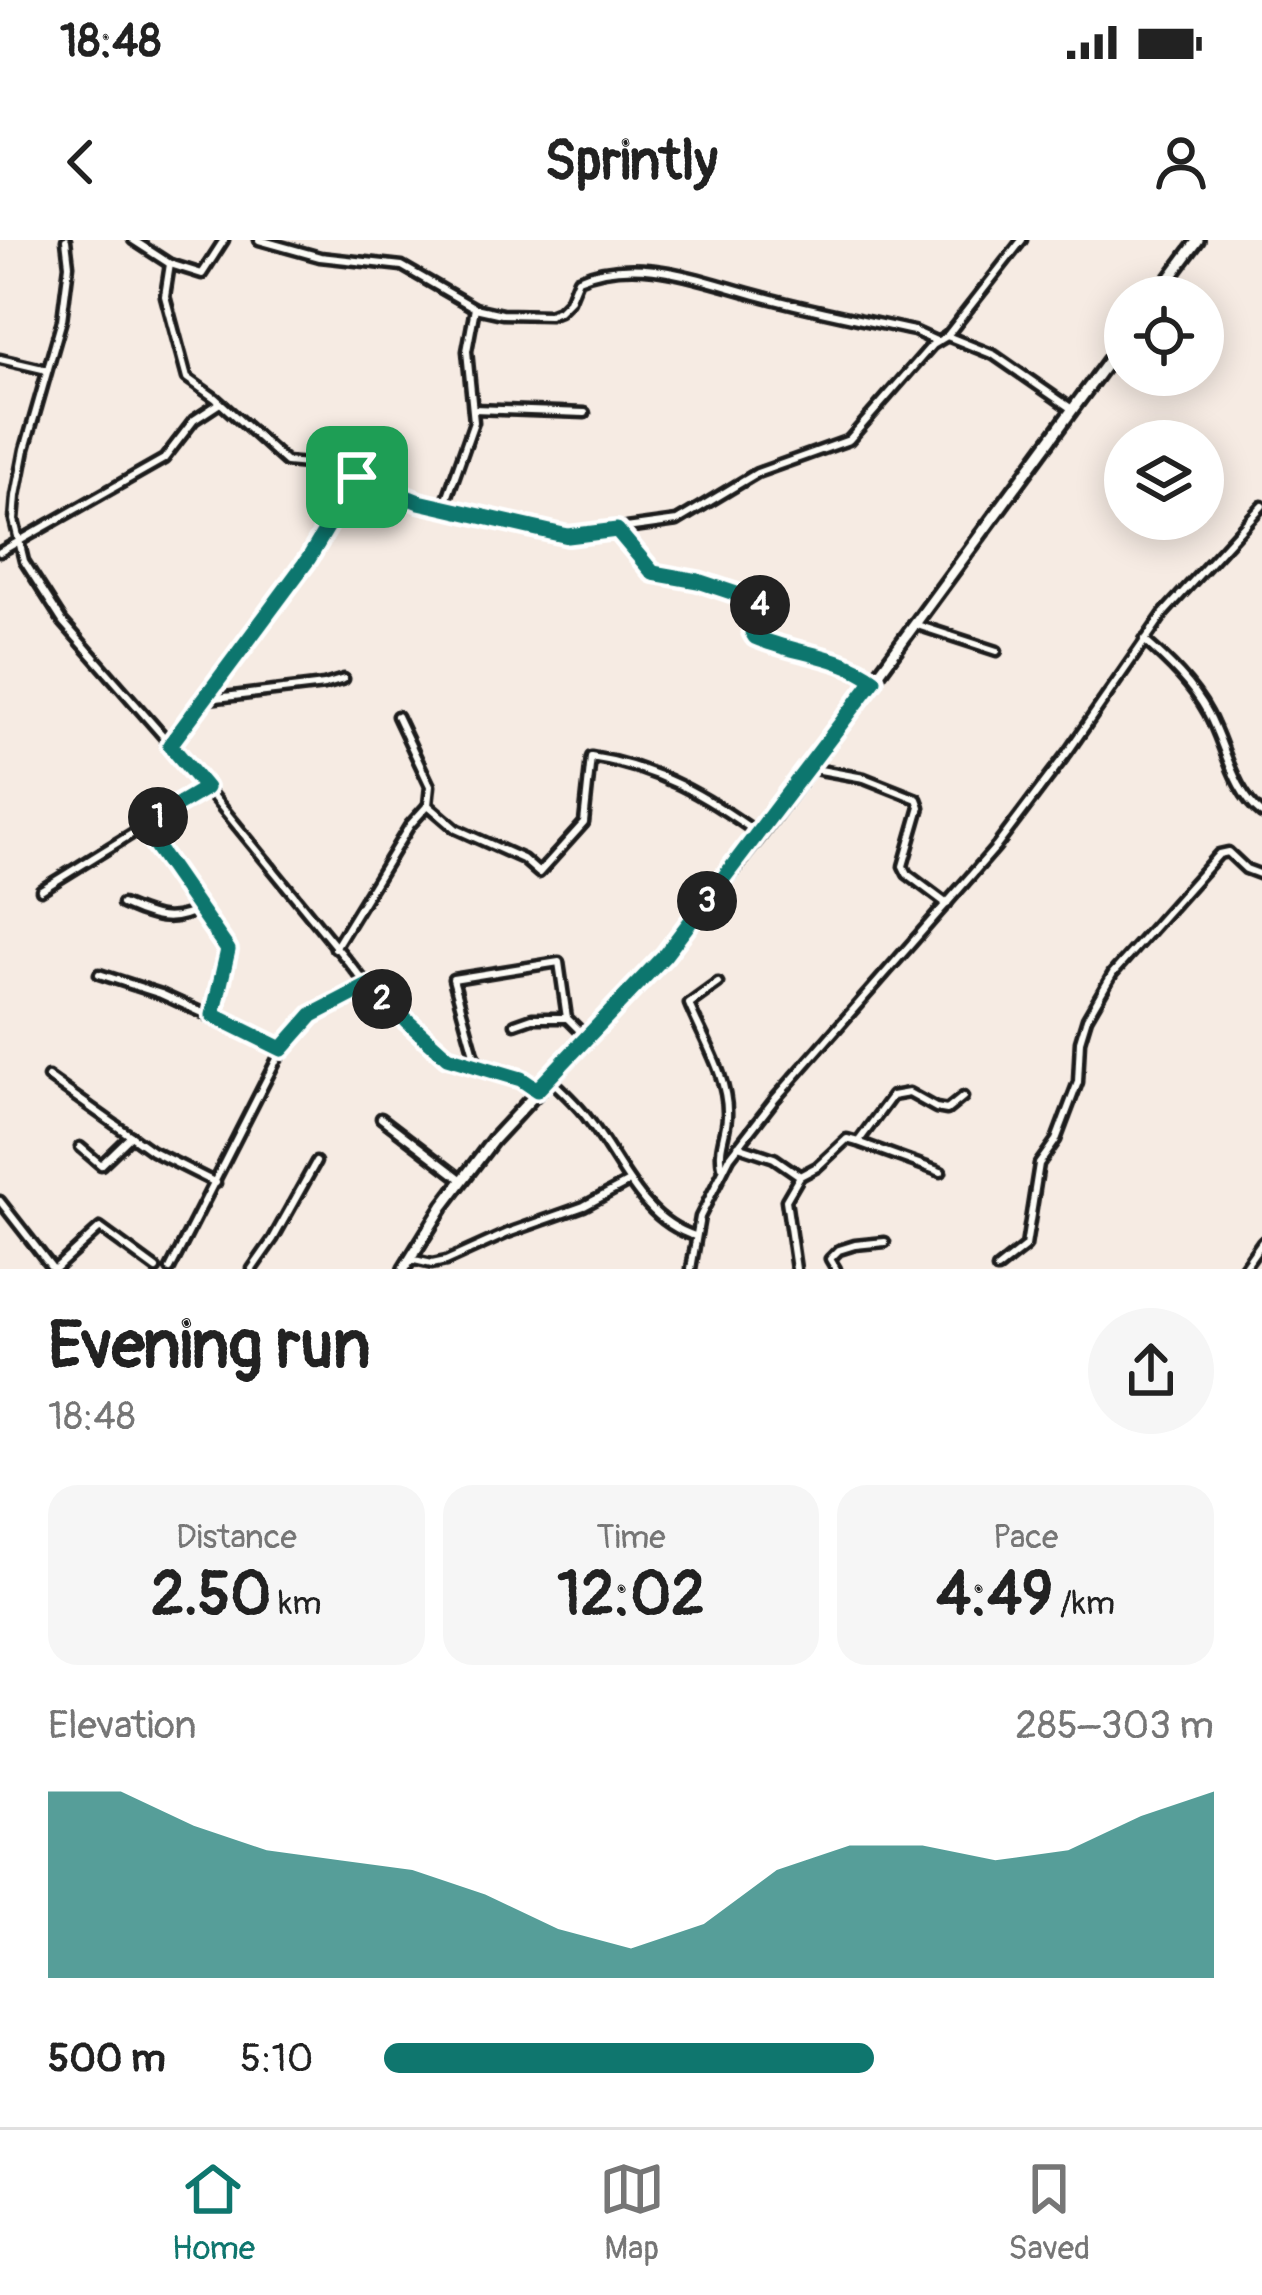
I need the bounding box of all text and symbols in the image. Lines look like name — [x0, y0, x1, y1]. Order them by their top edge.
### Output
text: 18:48 — [60, 14, 161, 70]
text: Sprintly — [544, 128, 718, 196]
icon: back — [48, 129, 114, 195]
icon: person — [1148, 129, 1214, 195]
map controls — [1104, 276, 1224, 540]
button: locate — [1104, 276, 1224, 396]
button: layers — [1104, 420, 1224, 540]
pin — [306, 426, 408, 528]
icon: arrive — [324, 444, 390, 510]
pin: 4 — [730, 575, 790, 635]
text: 4 — [750, 584, 770, 625]
pin: 1 — [128, 787, 188, 847]
text: 1 — [152, 796, 164, 837]
pin: 3 — [677, 871, 737, 931]
text: 3 — [698, 880, 716, 921]
pin: 2 — [352, 969, 412, 1029]
text: 2 — [373, 978, 391, 1019]
text: Evening run — [48, 1305, 371, 1388]
button: share — [1088, 1308, 1214, 1434]
text: 18:48 — [48, 1392, 136, 1441]
text: Distance — [176, 1517, 297, 1558]
text: Time — [597, 1517, 665, 1558]
text: Pace — [993, 1517, 1058, 1558]
text: 2.50 — [151, 1558, 271, 1633]
text: 12:02 — [557, 1558, 705, 1633]
text: 4:49 — [936, 1558, 1053, 1633]
text: km — [271, 1583, 322, 1624]
text: /km — [1053, 1583, 1115, 1624]
text: Elevation — [48, 1701, 197, 1750]
text: 285–303 m — [1015, 1701, 1214, 1750]
text: 500 m — [48, 2034, 166, 2083]
text: 5:10 — [240, 2034, 313, 2083]
tab: Home — [172, 2156, 255, 2269]
tab: Map — [599, 2156, 665, 2269]
tab: Saved — [1008, 2156, 1090, 2269]

